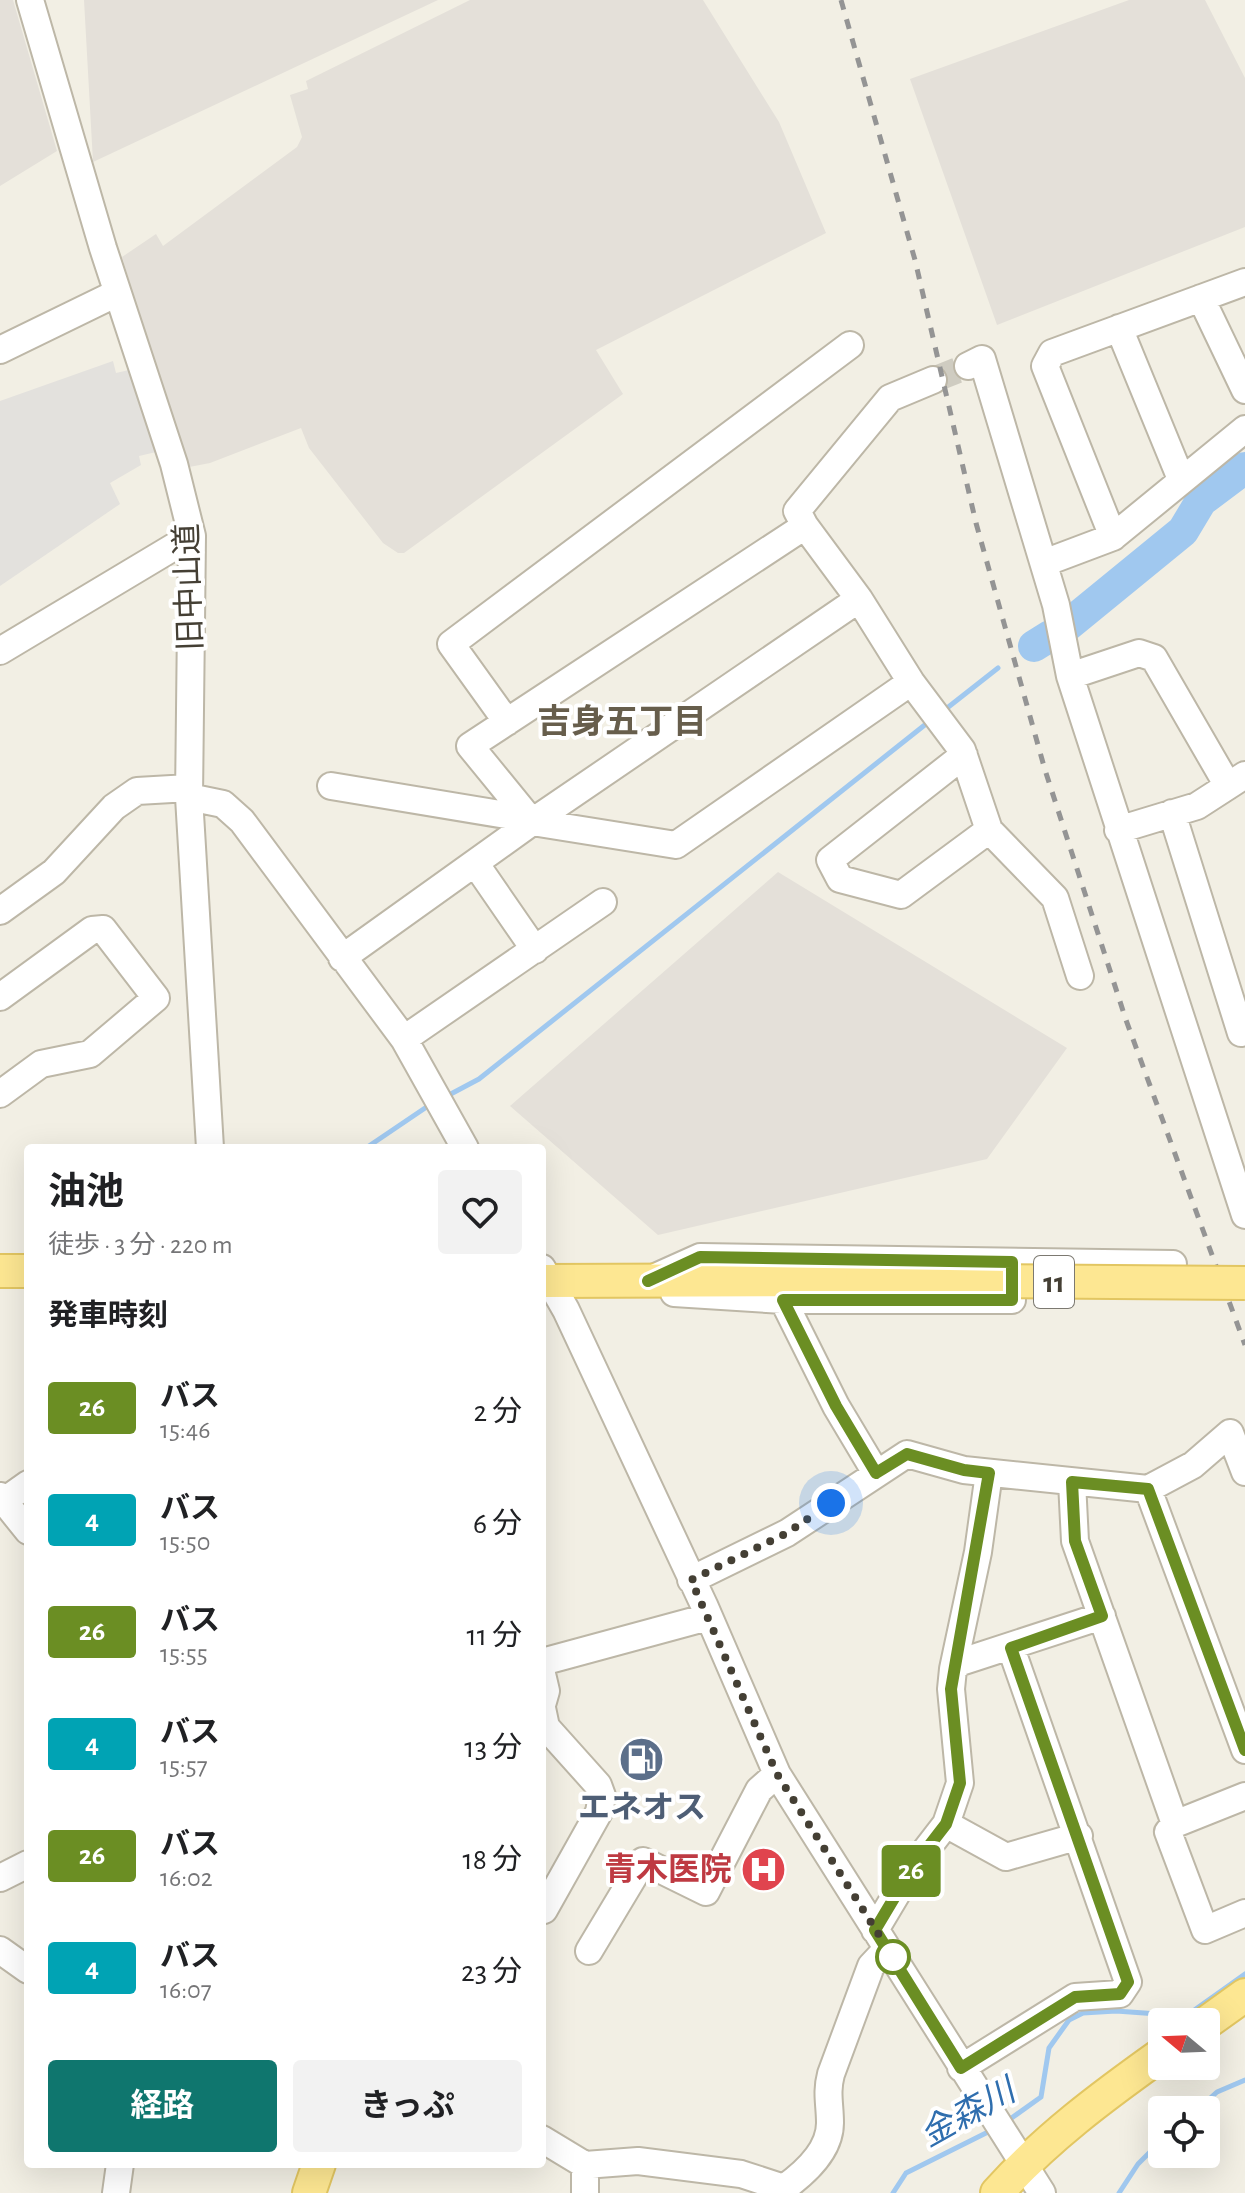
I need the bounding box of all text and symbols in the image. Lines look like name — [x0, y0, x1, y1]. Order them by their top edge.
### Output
street label: 旧中山道 — [169, 522, 207, 652]
district label: 吉身五丁目 — [537, 704, 707, 740]
button: heart — [438, 1170, 522, 1254]
text: 油池 — [48, 1174, 124, 1212]
text: 徒歩 · 3 分 · 220 m — [48, 1232, 233, 1258]
road number: 11 — [1034, 1256, 1074, 1308]
text: 発車時刻 — [48, 1301, 168, 1331]
text: バス — [160, 1382, 220, 1412]
text: 26 — [79, 1394, 105, 1422]
text: 2 分 — [473, 1397, 522, 1427]
text: 15:46 — [160, 1417, 211, 1443]
your location — [811, 1483, 851, 1523]
text: バス — [160, 1494, 220, 1524]
text: 4 — [85, 1506, 99, 1534]
text: 6 分 — [473, 1509, 522, 1539]
text: 15:50 — [160, 1529, 210, 1555]
text: バス — [160, 1606, 220, 1636]
text: 26 — [79, 1618, 105, 1646]
text: 11 分 — [466, 1621, 522, 1651]
text: 15:55 — [160, 1641, 208, 1667]
text: バス — [160, 1718, 220, 1748]
text: 4 — [85, 1730, 99, 1758]
text: 13 分 — [464, 1733, 522, 1763]
fuel station icon: エネオス — [618, 1736, 666, 1784]
text: 15:57 — [160, 1753, 207, 1779]
place label: エネオス — [578, 1791, 706, 1824]
text: バス — [160, 1830, 220, 1860]
text: 26 — [79, 1842, 105, 1870]
text: 18 分 — [463, 1845, 522, 1875]
hospital icon: 青木医院 — [739, 1845, 787, 1893]
line badge: 26 — [875, 1845, 947, 1897]
place label: 青木医院 — [604, 1852, 732, 1886]
text: 26 — [898, 1857, 924, 1885]
text: 16:02 — [160, 1865, 213, 1891]
unlabelled marker — [876, 1940, 910, 1974]
text: バス — [160, 1942, 220, 1972]
text: 4 — [85, 1954, 99, 1982]
text: 23 分 — [461, 1957, 522, 1987]
text: 16:07 — [160, 1977, 212, 2003]
north arrow — [1148, 2008, 1220, 2080]
map controls — [1148, 2008, 1220, 2168]
button: 経路 — [48, 2060, 277, 2152]
button: きっぷ — [293, 2060, 522, 2152]
water label: 金森川 — [914, 2071, 1023, 2153]
button: locate — [1148, 2096, 1220, 2168]

